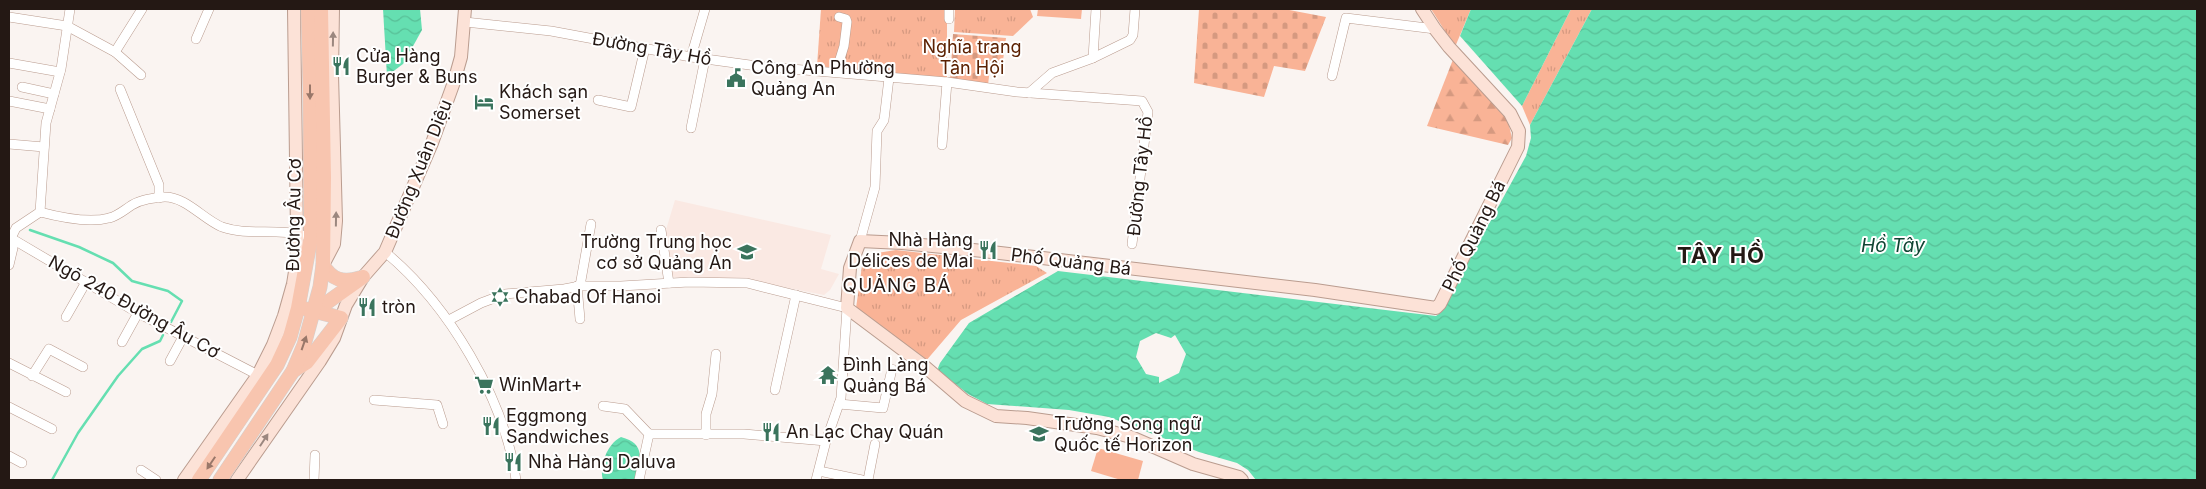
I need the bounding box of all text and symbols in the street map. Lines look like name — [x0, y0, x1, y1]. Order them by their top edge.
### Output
street label: Đường Tây Hồ — [591, 28, 713, 69]
one-way arrow — [329, 31, 337, 47]
park label: Nghĩa trang Tân Hội — [922, 36, 1022, 78]
place label: Cửa Hàng Burger & Buns — [356, 45, 477, 87]
restaurant icon: Cửa Hàng Burger & Buns — [330, 55, 352, 77]
place label: Công An Phường Quảng An — [751, 57, 895, 99]
public building icon: Công An Phường Quảng An — [725, 67, 747, 89]
place label: Khách sạn Somerset — [499, 81, 588, 123]
one-way arrow — [306, 85, 314, 101]
hotel icon: Khách sạn Somerset — [473, 91, 495, 113]
street label: Đường Xuân Diệu — [381, 96, 456, 241]
street label: Đường Tây Hồ — [1123, 115, 1156, 237]
street label: Đường Âu Cơ — [281, 158, 305, 272]
street label: Phố Quảng Bá — [1438, 177, 1510, 295]
one-way arrow — [332, 211, 340, 227]
place label: Nhà Hàng Délices de Mai — [848, 229, 973, 271]
place label: Trường Trung học cơ sở Quảng An — [580, 231, 732, 273]
water label: Hồ Tây — [1861, 234, 1926, 257]
restaurant icon: Nhà Hàng Délices de Mai — [977, 239, 999, 261]
district label: TÂY HỒ — [1677, 239, 1765, 268]
school or university icon: Trường Trung học cơ sở Quảng An — [736, 241, 758, 263]
street label: Phố Quảng Bá — [1010, 244, 1132, 279]
street label: Ngõ 240 Đường Âu Cơ — [45, 250, 224, 362]
district label: QUẢNG BÁ — [843, 273, 951, 297]
synagogue icon: Chabad Of Hanoi — [489, 286, 511, 308]
place label: Chabad Of Hanoi — [515, 286, 661, 307]
restaurant icon: tròn — [356, 296, 378, 318]
place label: tròn — [382, 296, 416, 317]
one-way arrow — [300, 335, 308, 350]
place label: Đình Làng Quảng Bá — [843, 354, 929, 396]
temple icon: Đình Làng Quảng Bá — [817, 364, 839, 386]
supermarket icon: WinMart+ — [473, 374, 495, 396]
place label: WinMart+ — [499, 374, 583, 395]
place label: Eggmong Sandwiches — [506, 405, 609, 447]
place label: Trường Song ngữ Quốc tế Horizon — [1054, 413, 1201, 455]
restaurant icon: Eggmong Sandwiches — [480, 415, 502, 437]
restaurant icon: An Lạc Chay Quán — [760, 421, 782, 443]
place label: An Lạc Chay Quán — [786, 421, 944, 442]
school or university icon: Trường Song ngữ Quốc tế Horizon — [1028, 423, 1050, 445]
one-way arrow — [259, 433, 269, 446]
restaurant icon: Nhà Hàng Daluva — [502, 451, 524, 473]
place label: Nhà Hàng Daluva — [528, 451, 676, 472]
one-way arrow — [206, 456, 216, 470]

